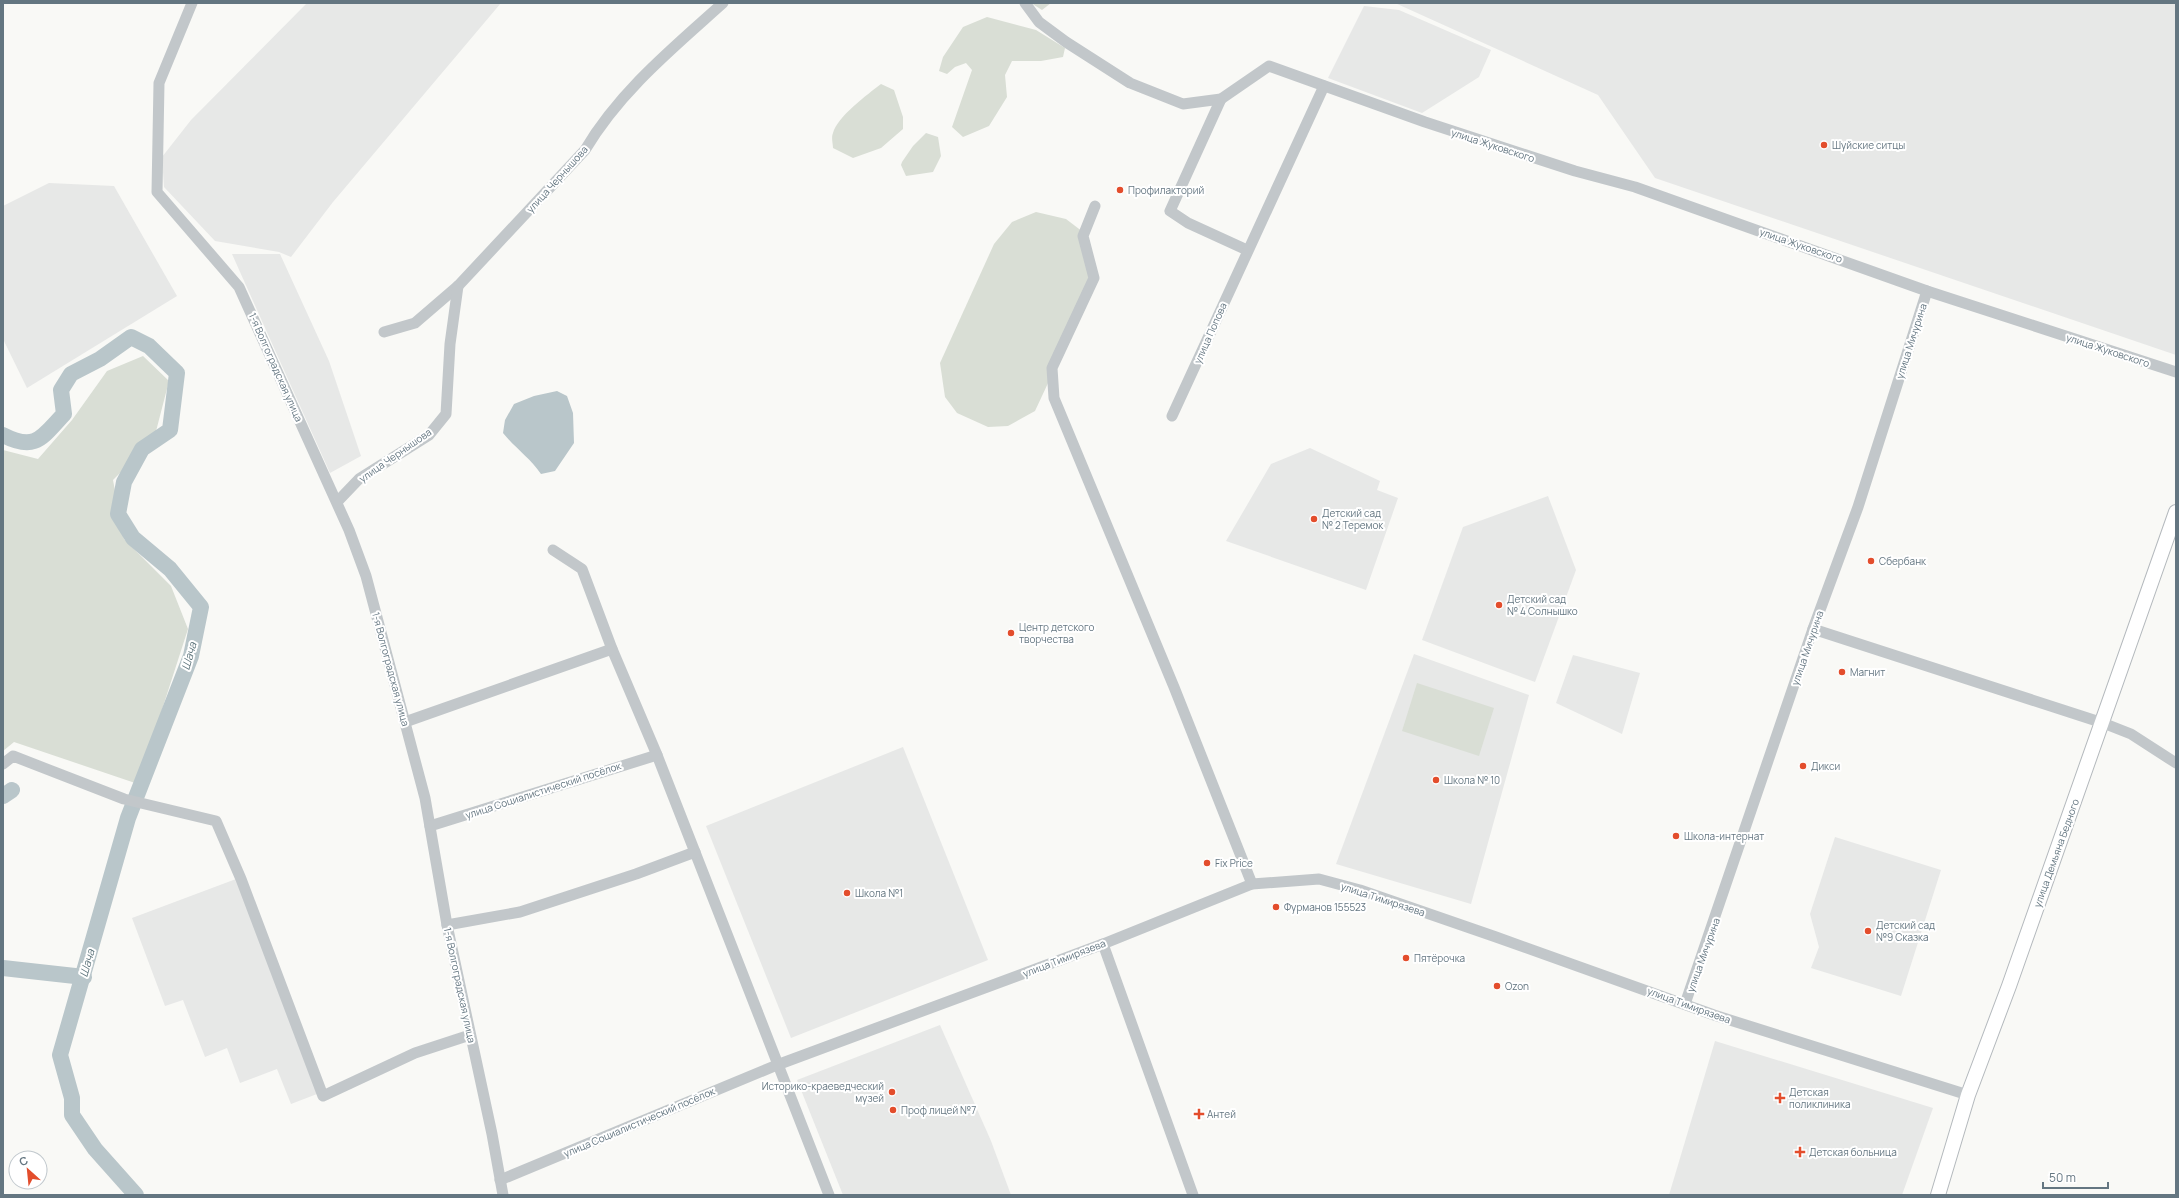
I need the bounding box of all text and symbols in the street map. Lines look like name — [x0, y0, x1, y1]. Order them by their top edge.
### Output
street label: улица Жуковского — [1450, 125, 1537, 165]
place label: Шуйские ситцы — [1832, 138, 1905, 152]
marker: Шуйские ситцы — [1819, 140, 1829, 150]
street label: улица Чернышова — [523, 143, 591, 215]
place label: Профилакторий — [1128, 183, 1204, 197]
marker: Профилакторий — [1115, 185, 1125, 195]
street label: улица Жуковского — [1758, 224, 1844, 266]
street label: улица Попова — [1190, 300, 1230, 366]
street label: улица Мичурина — [1892, 302, 1930, 380]
street label: 1-я Волгоградская улица — [246, 310, 306, 424]
street label: улица Жуковского — [2065, 330, 2152, 370]
street label: улица Чернышова — [356, 425, 434, 485]
place label: Детский сад № 2 Теремок — [1322, 506, 1384, 532]
marker: Детский сад № 2 Теремок — [1309, 514, 1319, 524]
place label: Сбербанк — [1879, 554, 1927, 568]
marker: Сбербанк — [1866, 556, 1876, 566]
place label: Детский сад № 4 Солнышко — [1507, 592, 1578, 618]
marker: Детский сад № 4 Солнышко — [1494, 600, 1504, 610]
street label: улица Мичурина — [1788, 609, 1826, 687]
street label: 1-я Волгоградская улица — [369, 610, 413, 728]
place label: Центр детского творчества — [1019, 620, 1094, 646]
marker: Центр детского творчества — [1006, 628, 1016, 638]
water label: Шача — [177, 639, 200, 671]
place label: Магнит — [1850, 665, 1885, 679]
marker: Магнит — [1837, 667, 1847, 677]
street label: улица Социалистический посёлок — [463, 758, 624, 822]
place label: Дикси — [1811, 759, 1840, 773]
marker: Дикси — [1798, 761, 1808, 771]
place label: Школа № 10 — [1444, 773, 1500, 787]
marker: Школа № 10 — [1431, 775, 1441, 785]
street label: улица Демьяна Бедного — [2030, 797, 2082, 909]
place label: Школа-интернат — [1684, 829, 1764, 843]
marker: Школа-интернат — [1671, 831, 1681, 841]
place label: Fix Price — [1215, 856, 1253, 870]
marker: Fix Price — [1202, 858, 1212, 868]
street label: улица Тимирязева — [1339, 879, 1427, 919]
place label: Школа №1 — [855, 886, 903, 900]
marker: Школа №1 — [842, 888, 852, 898]
place label: Фурманов 155523 — [1284, 900, 1366, 914]
marker: Фурманов 155523 — [1271, 902, 1281, 912]
street label: улица Мичурина — [1683, 916, 1723, 994]
place label: Детский сад №9 Сказка — [1876, 918, 1935, 944]
street label: 1-я Волгоградская улица — [441, 926, 479, 1044]
marker: Детский сад №9 Сказка — [1863, 926, 1873, 936]
street label: улица Тимирязева — [1021, 936, 1107, 980]
water label: Шача — [75, 946, 98, 978]
place label: Пятёрочка — [1414, 951, 1465, 965]
marker: Пятёрочка — [1401, 953, 1411, 963]
place label: Ozon — [1505, 979, 1529, 993]
marker: Ozon — [1492, 981, 1502, 991]
street label: улица Тимирязева — [1645, 983, 1733, 1027]
place label: Историко-краеведческий музей — [762, 1079, 884, 1105]
street label: улица Социалистический посёлок — [561, 1083, 718, 1160]
place label: Детская поликлиника — [1789, 1085, 1850, 1111]
marker: Историко-краеведческий музей — [887, 1087, 897, 1097]
marker: Детская поликлиника — [1774, 1092, 1786, 1104]
place label: Проф лицей №7 — [901, 1103, 976, 1117]
marker: Проф лицей №7 — [888, 1105, 898, 1115]
place label: Антей — [1207, 1107, 1236, 1121]
marker: Антей — [1194, 1109, 1204, 1119]
place label: Детская больница — [1809, 1145, 1897, 1159]
marker: Детская больница — [1794, 1146, 1806, 1158]
north arrow — [8, 1150, 48, 1190]
text: С — [16, 1152, 30, 1169]
scale bar — [2043, 1164, 2108, 1190]
text: 50 m — [2049, 1169, 2076, 1186]

